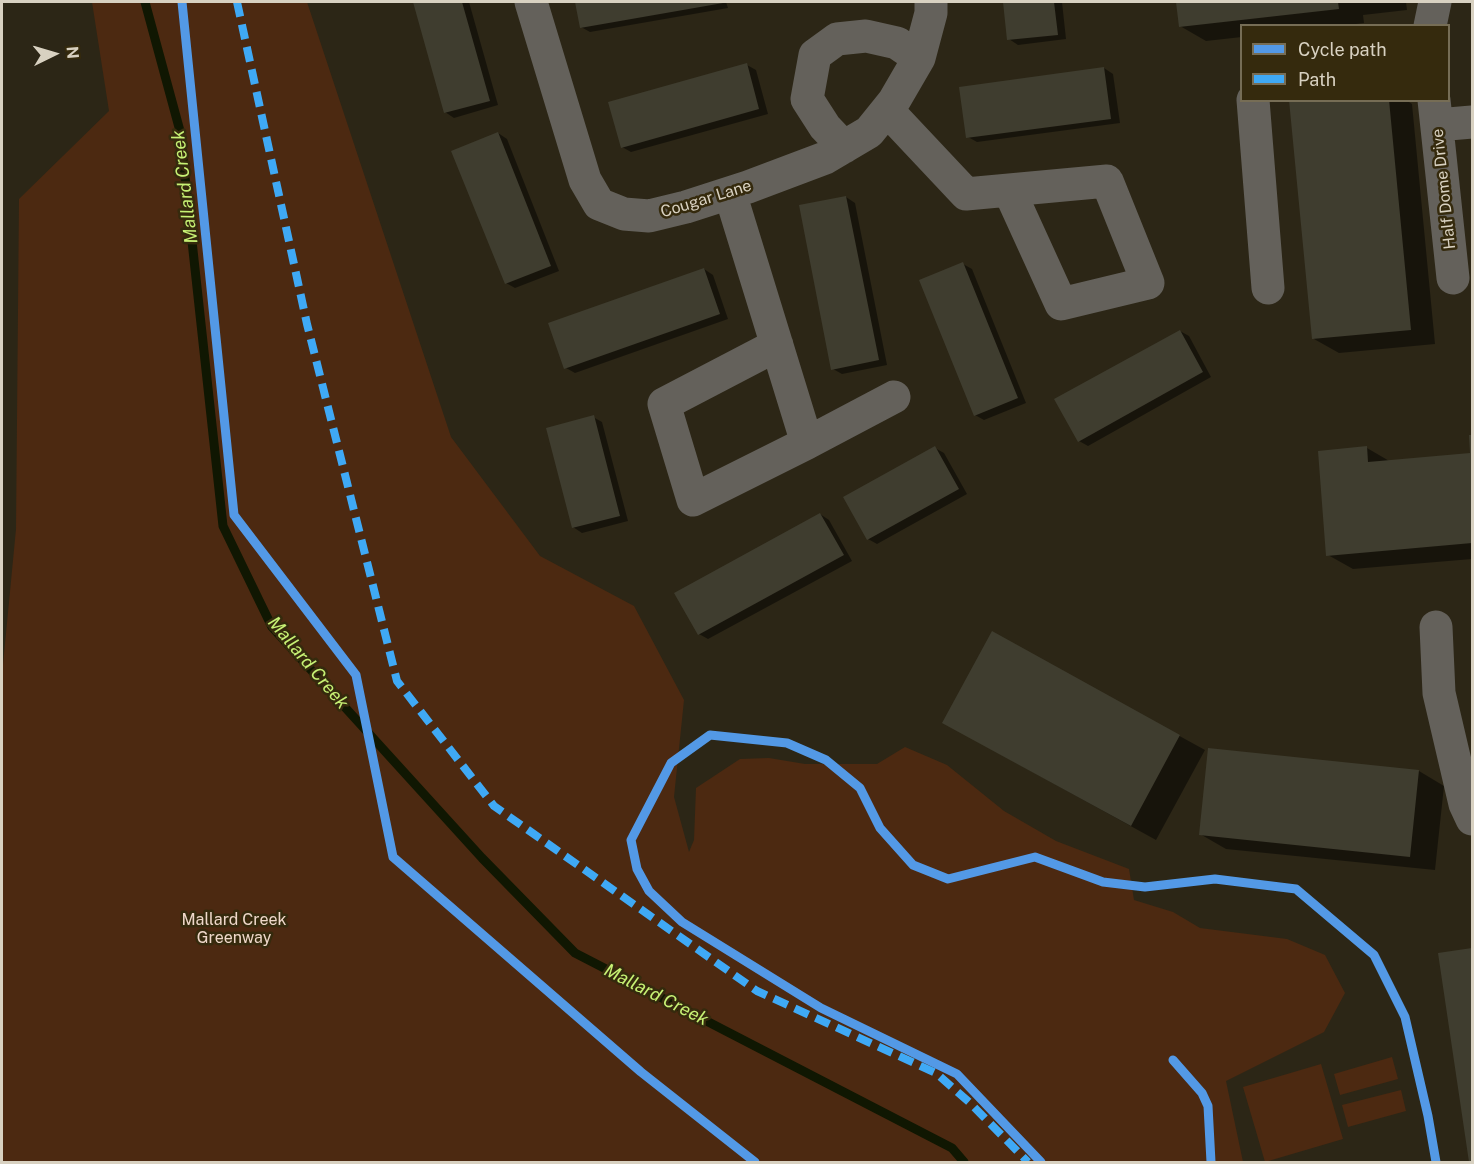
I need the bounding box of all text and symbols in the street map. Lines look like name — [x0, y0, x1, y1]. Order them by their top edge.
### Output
north arrow — [24, 24, 84, 84]
legend — [1240, 24, 1450, 102]
text: Cycle path — [1298, 39, 1387, 60]
text: N — [62, 45, 82, 59]
text: Path — [1298, 69, 1336, 90]
street label: Half Dome Drive — [1428, 128, 1460, 250]
water label: Mallard Creek — [167, 129, 203, 245]
street label: Cougar Lane — [658, 176, 754, 222]
water label: Mallard Creek — [263, 612, 353, 714]
park label: Mallard Creek Greenway — [182, 910, 286, 948]
water label: Mallard Creek — [600, 959, 712, 1031]

